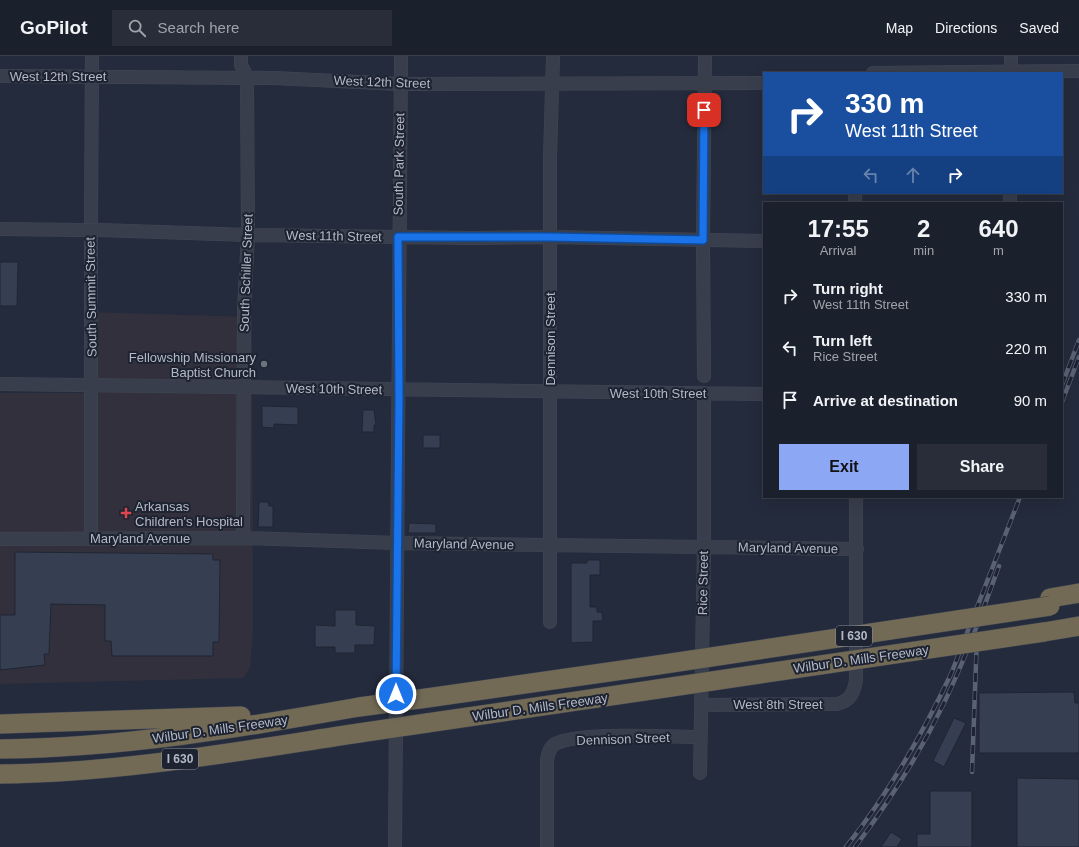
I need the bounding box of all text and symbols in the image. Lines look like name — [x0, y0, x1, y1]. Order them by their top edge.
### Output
search box — [112, 10, 392, 46]
text: GoPilot — [20, 17, 88, 38]
icon: search — [126, 17, 148, 39]
text: Search here — [158, 19, 239, 36]
text: Map — [886, 20, 913, 36]
text: Directions — [935, 20, 997, 36]
text: Saved — [1019, 20, 1059, 36]
street label: West 12th Street — [10, 69, 107, 84]
street label: West 12th Street — [333, 73, 431, 91]
icon: right — [779, 88, 831, 140]
text: 330 m — [845, 88, 924, 119]
pin — [687, 93, 721, 127]
icon: arrive — [693, 99, 715, 121]
street label: South Park Street — [391, 112, 407, 215]
text: West 11th Street — [845, 121, 977, 141]
icon: left — [860, 164, 882, 186]
icon: ahead — [902, 164, 924, 186]
icon: right — [944, 164, 966, 186]
street label: South Schiller Street — [236, 213, 256, 332]
text: 17:55 — [807, 215, 869, 242]
text: 2 — [917, 215, 930, 242]
text: 640 — [979, 215, 1019, 242]
street label: West 11th Street — [286, 228, 382, 244]
street label: South Summit Street — [82, 237, 100, 357]
text: Arrival — [820, 243, 857, 258]
text: min — [913, 243, 934, 258]
text: m — [993, 243, 1004, 258]
text: Turn right — [813, 280, 883, 297]
icon: right — [779, 285, 801, 307]
text: 330 m — [1005, 288, 1047, 305]
street label: Dennison Street — [543, 292, 558, 386]
text: West 11th Street — [813, 297, 909, 312]
text: Turn left — [813, 332, 872, 349]
icon: left — [779, 337, 801, 359]
text: 220 m — [1005, 340, 1047, 357]
text: Rice Street — [813, 349, 877, 364]
place label: Fellowship Missionary Baptist Church — [129, 350, 256, 380]
marker: Fellowship Missionary Baptist Church — [259, 359, 269, 369]
street label: West 10th Street — [286, 381, 383, 397]
street label: West 10th Street — [610, 386, 707, 401]
icon: arrive — [779, 389, 801, 411]
text: Arrive at destination — [813, 392, 958, 409]
text: 90 m — [1014, 392, 1047, 409]
button: Exit — [779, 444, 909, 490]
button: Share — [917, 444, 1047, 490]
place label: Arkansas Children's Hospital — [135, 499, 243, 529]
marker: Arkansas Children's Hospital — [120, 507, 132, 519]
street label: Maryland Avenue — [90, 531, 190, 546]
street label: Maryland Avenue — [414, 536, 514, 552]
street label: Maryland Avenue — [738, 540, 838, 556]
street label: Rice Street — [695, 550, 711, 615]
road number: I 630 — [836, 626, 872, 646]
street label: Wilbur D. Mills Freeway — [792, 642, 930, 676]
position arrow — [375, 673, 417, 715]
street label: Wilbur D. Mills Freeway — [471, 690, 609, 724]
street label: West 8th Street — [733, 697, 823, 712]
street label: Wilbur D. Mills Freeway — [151, 712, 289, 746]
street label: Dennison Street — [576, 730, 670, 748]
road number: I 630 — [162, 749, 198, 769]

